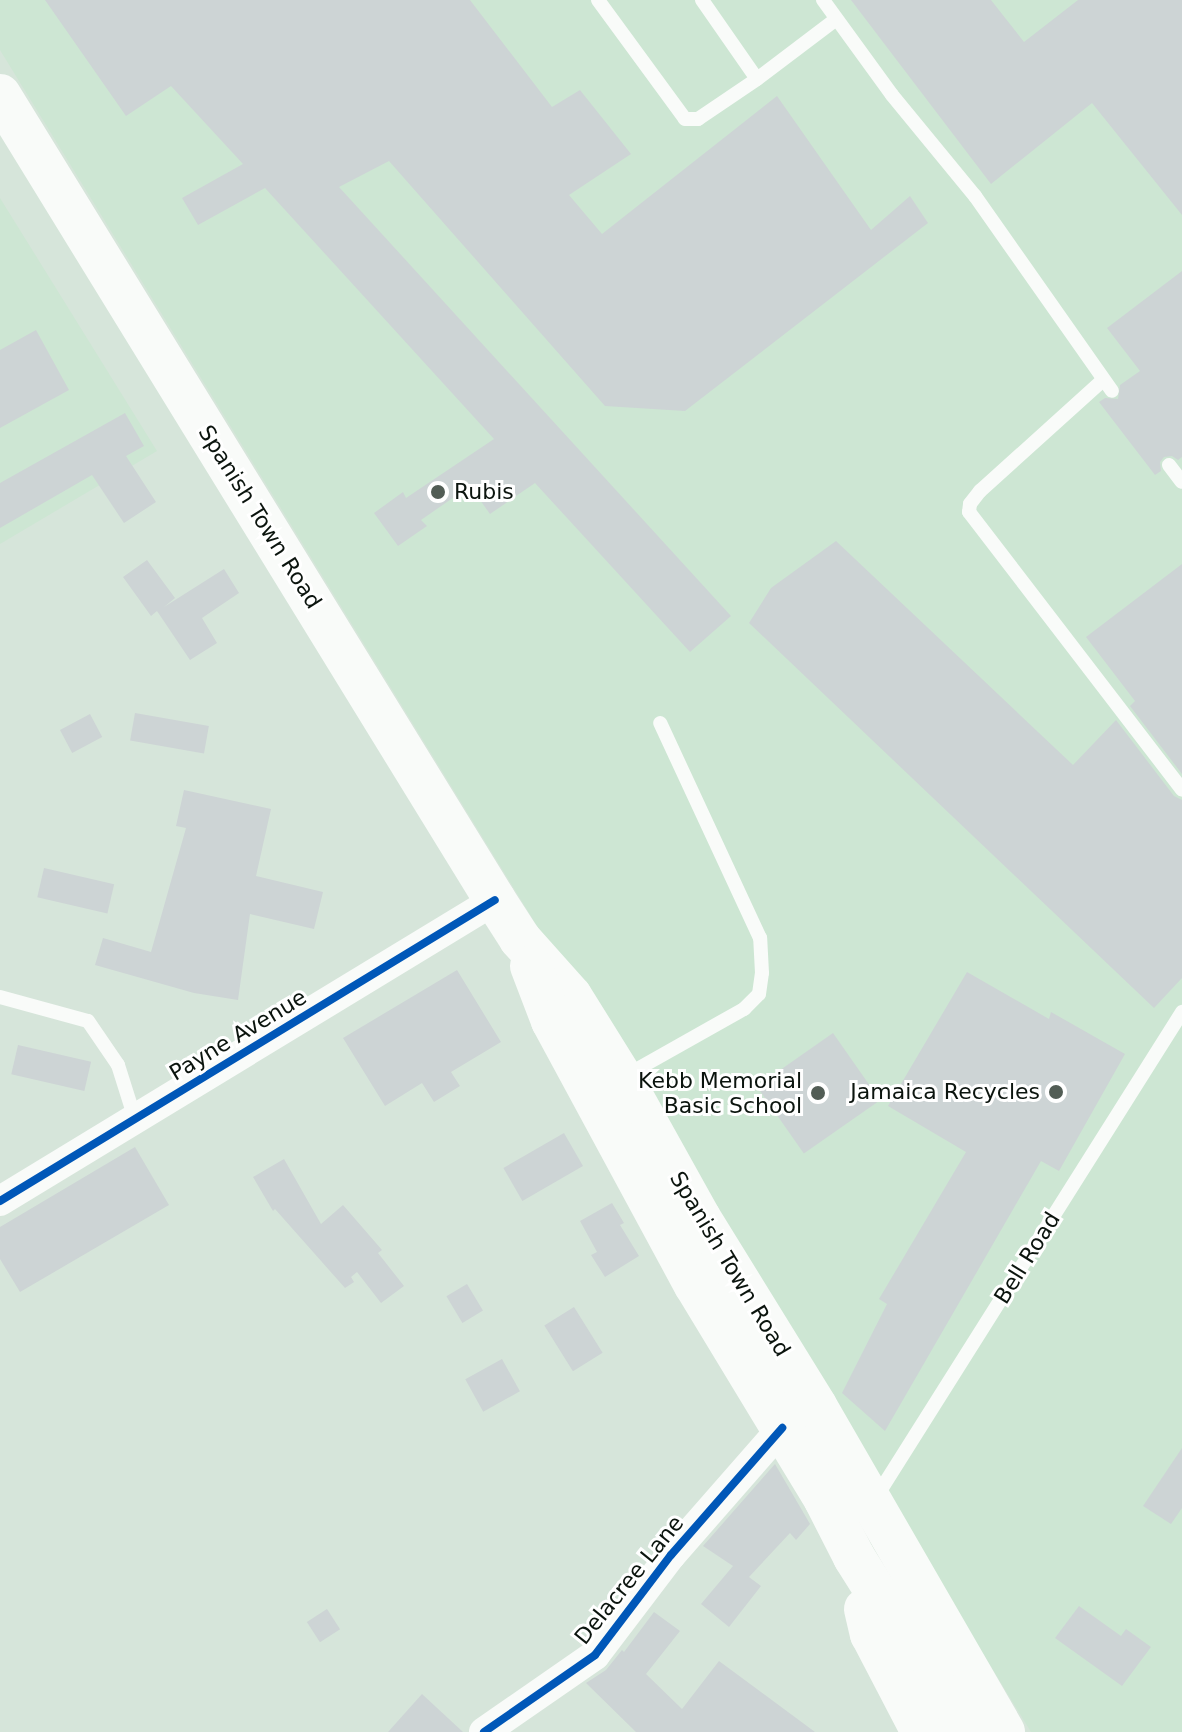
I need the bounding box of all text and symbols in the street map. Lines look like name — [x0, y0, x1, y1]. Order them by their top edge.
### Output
street label: Spanish Town Road — [193, 420, 327, 614]
place label: Rubis — [454, 479, 514, 505]
marker: Rubis — [429, 483, 447, 501]
street label: Payne Avenue — [165, 984, 311, 1086]
place label: Kebb Memorial Basic School — [638, 1067, 802, 1118]
place label: Jamaica Recycles — [850, 1079, 1040, 1105]
marker: Jamaica Recycles — [1047, 1083, 1065, 1101]
marker: Kebb Memorial Basic School — [809, 1084, 827, 1102]
street label: Spanish Town Road — [664, 1167, 796, 1361]
street label: Bell Road — [989, 1207, 1065, 1309]
street label: Delacree Lane — [569, 1510, 689, 1650]

